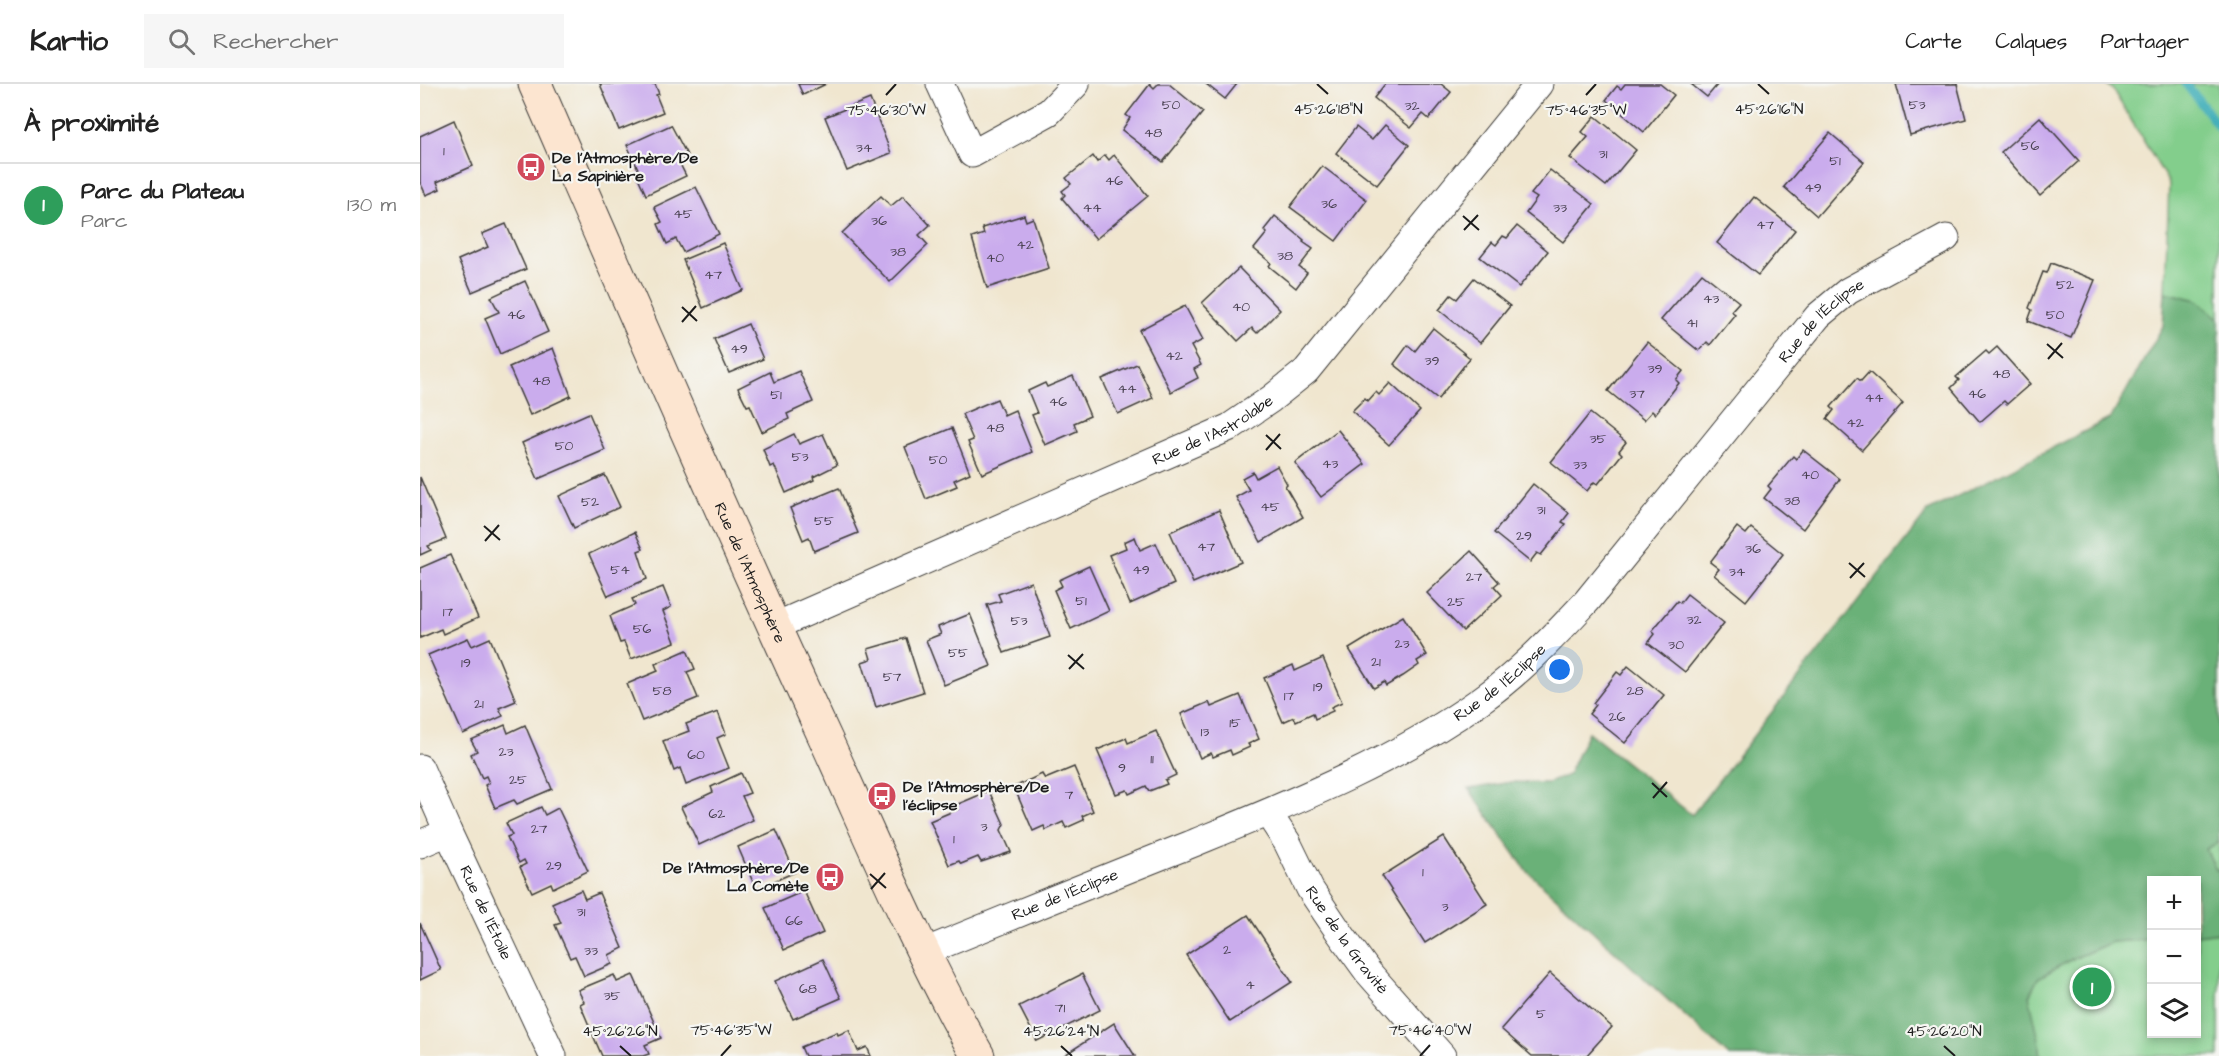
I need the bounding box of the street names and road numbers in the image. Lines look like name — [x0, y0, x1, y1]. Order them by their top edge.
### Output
street label: Rue de l'Éclipse — [1773, 273, 1868, 367]
street label: Rue de l'Astrolabe — [1149, 389, 1278, 471]
street label: Rue de l'Atmosphère — [709, 499, 791, 647]
street label: Rue de l'Éclipse — [1449, 639, 1551, 727]
street label: Rue de l'Étoile — [454, 862, 517, 964]
street label: Rue de l'Éclipse — [1008, 863, 1122, 926]
street label: Rue de la Gravité — [1300, 882, 1394, 999]

